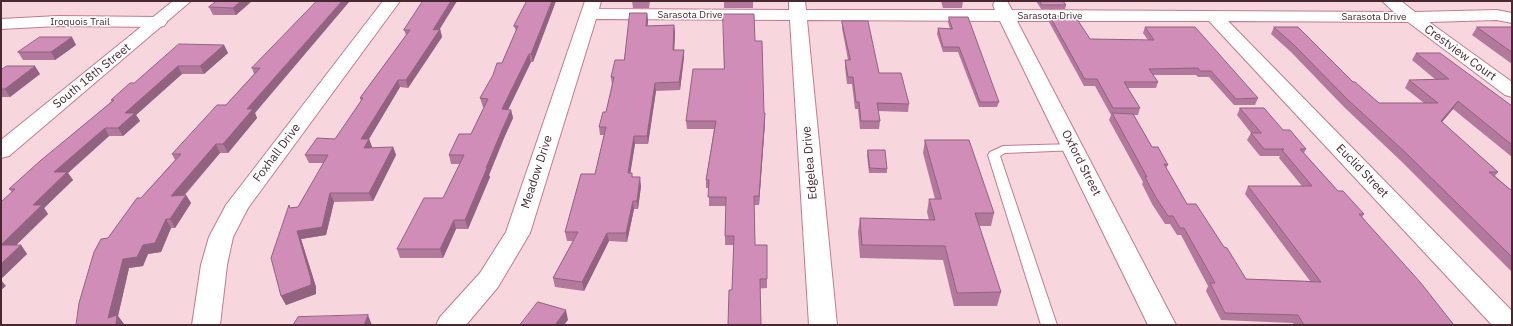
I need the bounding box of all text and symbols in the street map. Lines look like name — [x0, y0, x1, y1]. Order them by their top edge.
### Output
street label: Sarasota Drive — [657, 9, 723, 21]
street label: Sarasota Drive — [1017, 10, 1083, 22]
street label: Sarasota Drive — [1341, 11, 1407, 23]
street label: Iroquois Trail — [50, 16, 110, 28]
street label: Crestview Court — [1421, 22, 1499, 84]
street label: South 18th Street — [50, 40, 134, 112]
street label: Foxhall Drive — [250, 121, 304, 185]
street label: Edgelea Drive — [800, 126, 820, 200]
street label: Oxford Street — [1058, 128, 1104, 198]
street label: Meadow Drive — [518, 134, 556, 210]
street label: Euclid Street — [1333, 141, 1391, 201]

